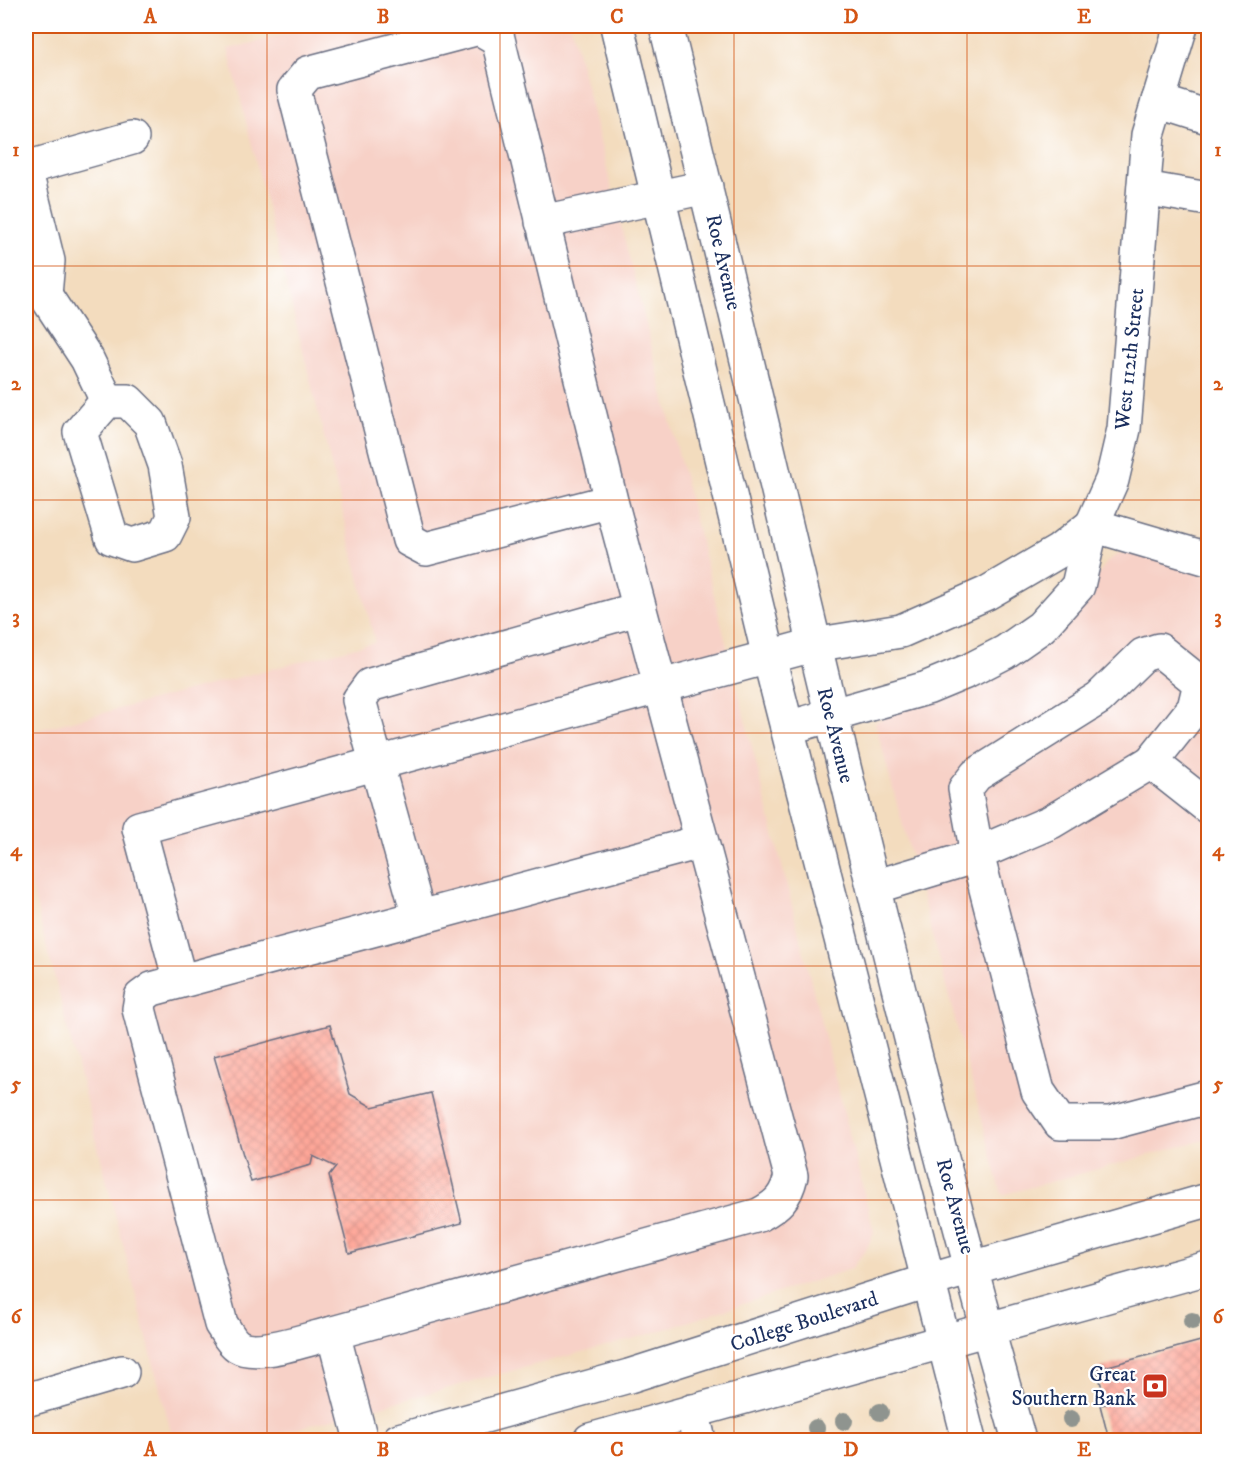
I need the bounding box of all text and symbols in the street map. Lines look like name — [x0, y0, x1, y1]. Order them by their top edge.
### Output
text: A — [143, 5, 158, 30]
text: B — [377, 5, 389, 30]
text: C — [610, 5, 624, 30]
text: D — [844, 5, 859, 30]
text: E — [1077, 5, 1091, 30]
text: 1 — [12, 138, 20, 163]
text: 1 — [1214, 138, 1222, 163]
street label: Roe Avenue — [699, 212, 747, 313]
street label: West 112th Street — [1109, 286, 1150, 432]
text: 2 — [11, 372, 22, 397]
text: 2 — [1213, 372, 1224, 397]
text: 3 — [12, 605, 20, 630]
text: 3 — [1214, 605, 1222, 630]
street label: Roe Avenue — [811, 685, 860, 786]
text: 4 — [10, 838, 23, 863]
text: 4 — [1212, 838, 1225, 863]
text: 5 — [10, 1072, 21, 1097]
text: 5 — [1212, 1072, 1223, 1097]
street label: Roe Avenue — [930, 1156, 980, 1257]
street label: College Boulevard — [727, 1286, 882, 1358]
text: 6 — [11, 1305, 23, 1330]
text: 6 — [1213, 1305, 1225, 1330]
place label: Great Southern Bank — [1011, 1362, 1137, 1412]
bank icon: Great Southern Bank — [1140, 1371, 1170, 1401]
text: A — [143, 1438, 158, 1463]
text: B — [377, 1438, 389, 1463]
text: C — [610, 1438, 624, 1463]
text: D — [844, 1438, 859, 1463]
text: E — [1077, 1438, 1091, 1463]

